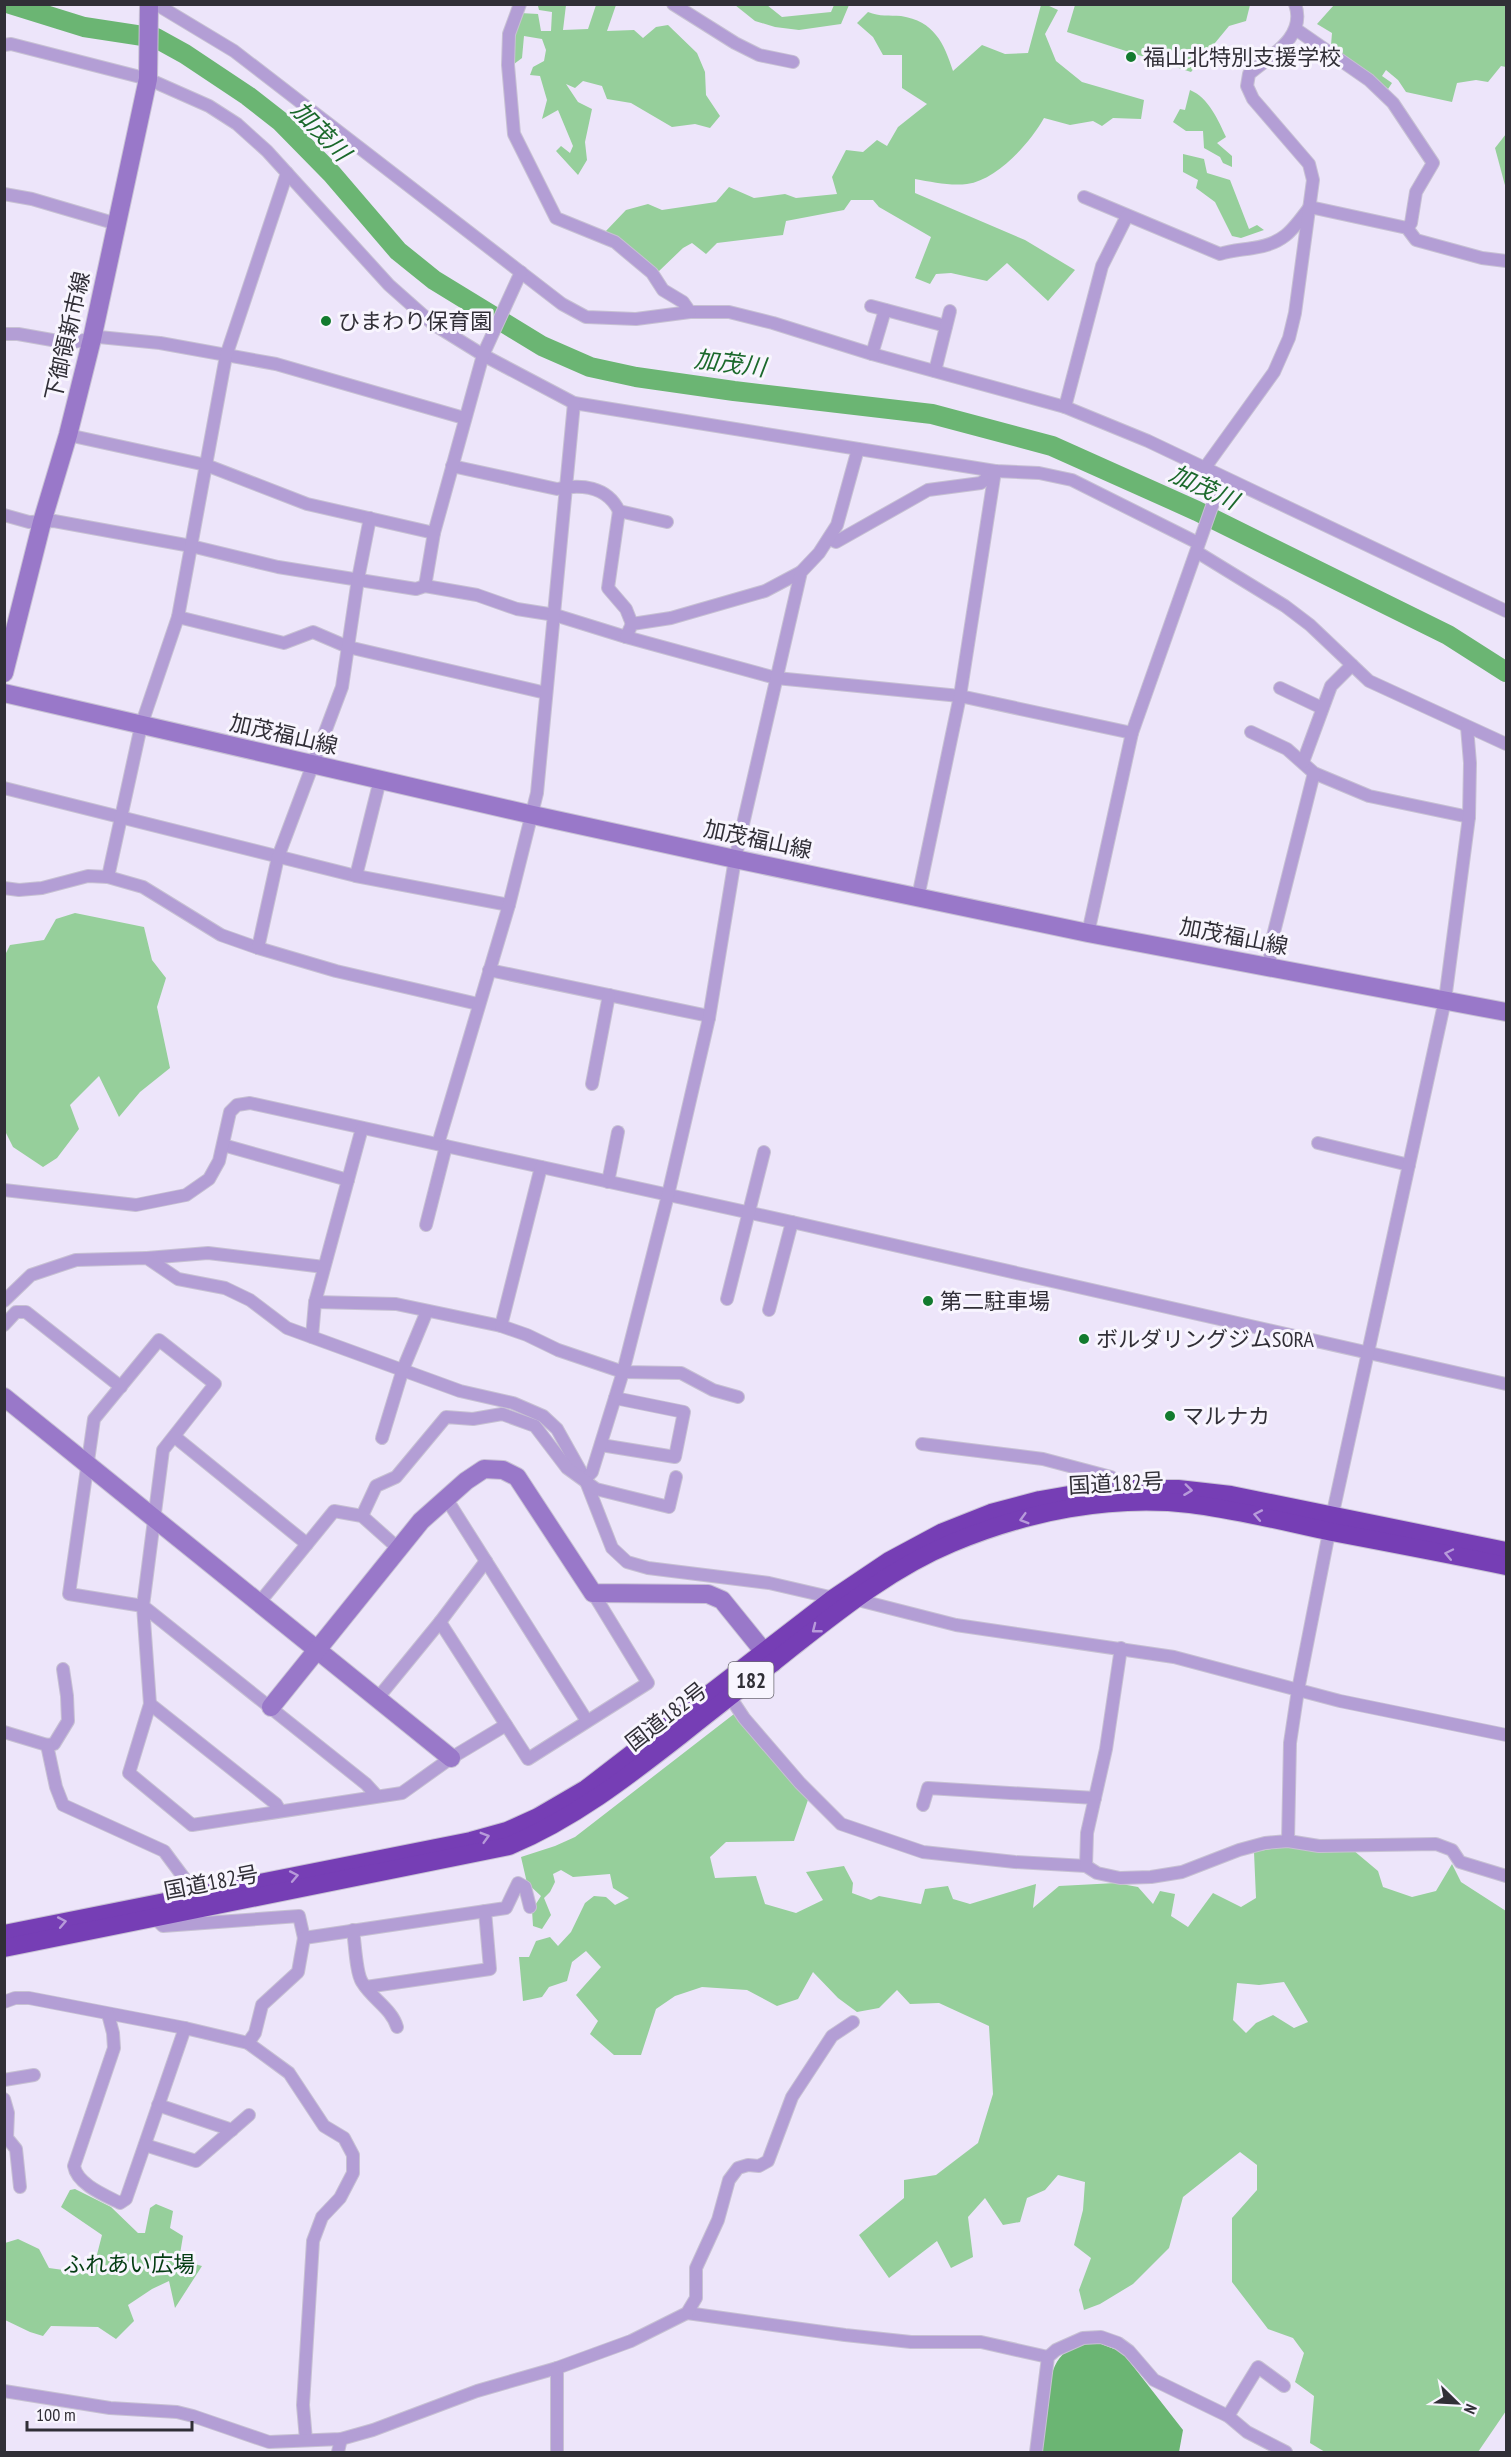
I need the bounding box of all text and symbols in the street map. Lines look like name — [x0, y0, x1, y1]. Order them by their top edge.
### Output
place label: 福山北特別支援学校 — [1143, 43, 1341, 71]
marker: 福山北特別支援学校 — [1124, 50, 1138, 64]
water label: 加茂川 — [285, 94, 359, 170]
street label: 下御領新市線 — [39, 269, 95, 403]
place label: ひまわり保育園 — [338, 307, 492, 335]
marker: ひまわり保育園 — [319, 314, 333, 328]
water label: 加茂川 — [692, 343, 771, 383]
water label: 加茂川 — [1165, 458, 1246, 518]
street label: 加茂福山線 — [227, 708, 341, 760]
street label: 加茂福山線 — [701, 814, 815, 864]
street label: 加茂福山線 — [1177, 912, 1291, 960]
place label: 第二駐車場 — [940, 1287, 1050, 1315]
marker: 第二駐車場 — [921, 1294, 935, 1308]
place label: ボルダリングジムSORA — [1096, 1325, 1315, 1353]
marker: ボルダリングジムSORA — [1077, 1332, 1091, 1346]
place label: マルナカ — [1182, 1402, 1270, 1430]
marker: マルナカ — [1163, 1409, 1177, 1423]
street label: 国道182号 — [1067, 1467, 1165, 1499]
one-way arrow — [1184, 1483, 1193, 1496]
one-way arrow — [1253, 1509, 1263, 1522]
one-way arrow — [1019, 1512, 1030, 1524]
one-way arrow — [1444, 1548, 1454, 1561]
one-way arrow — [812, 1621, 823, 1632]
road number: 182 — [728, 1662, 774, 1698]
street label: 国道182号 — [620, 1676, 712, 1756]
one-way arrow — [479, 1832, 490, 1844]
street label: 国道182号 — [161, 1859, 261, 1905]
one-way arrow — [289, 1870, 299, 1883]
one-way arrow — [57, 1916, 67, 1929]
park label: ふれあい広場 — [63, 2250, 195, 2278]
north arrow — [1427, 2373, 1487, 2433]
scale bar — [27, 2394, 192, 2432]
text: N — [1460, 2401, 1482, 2417]
text: 100 m — [36, 2403, 76, 2426]

